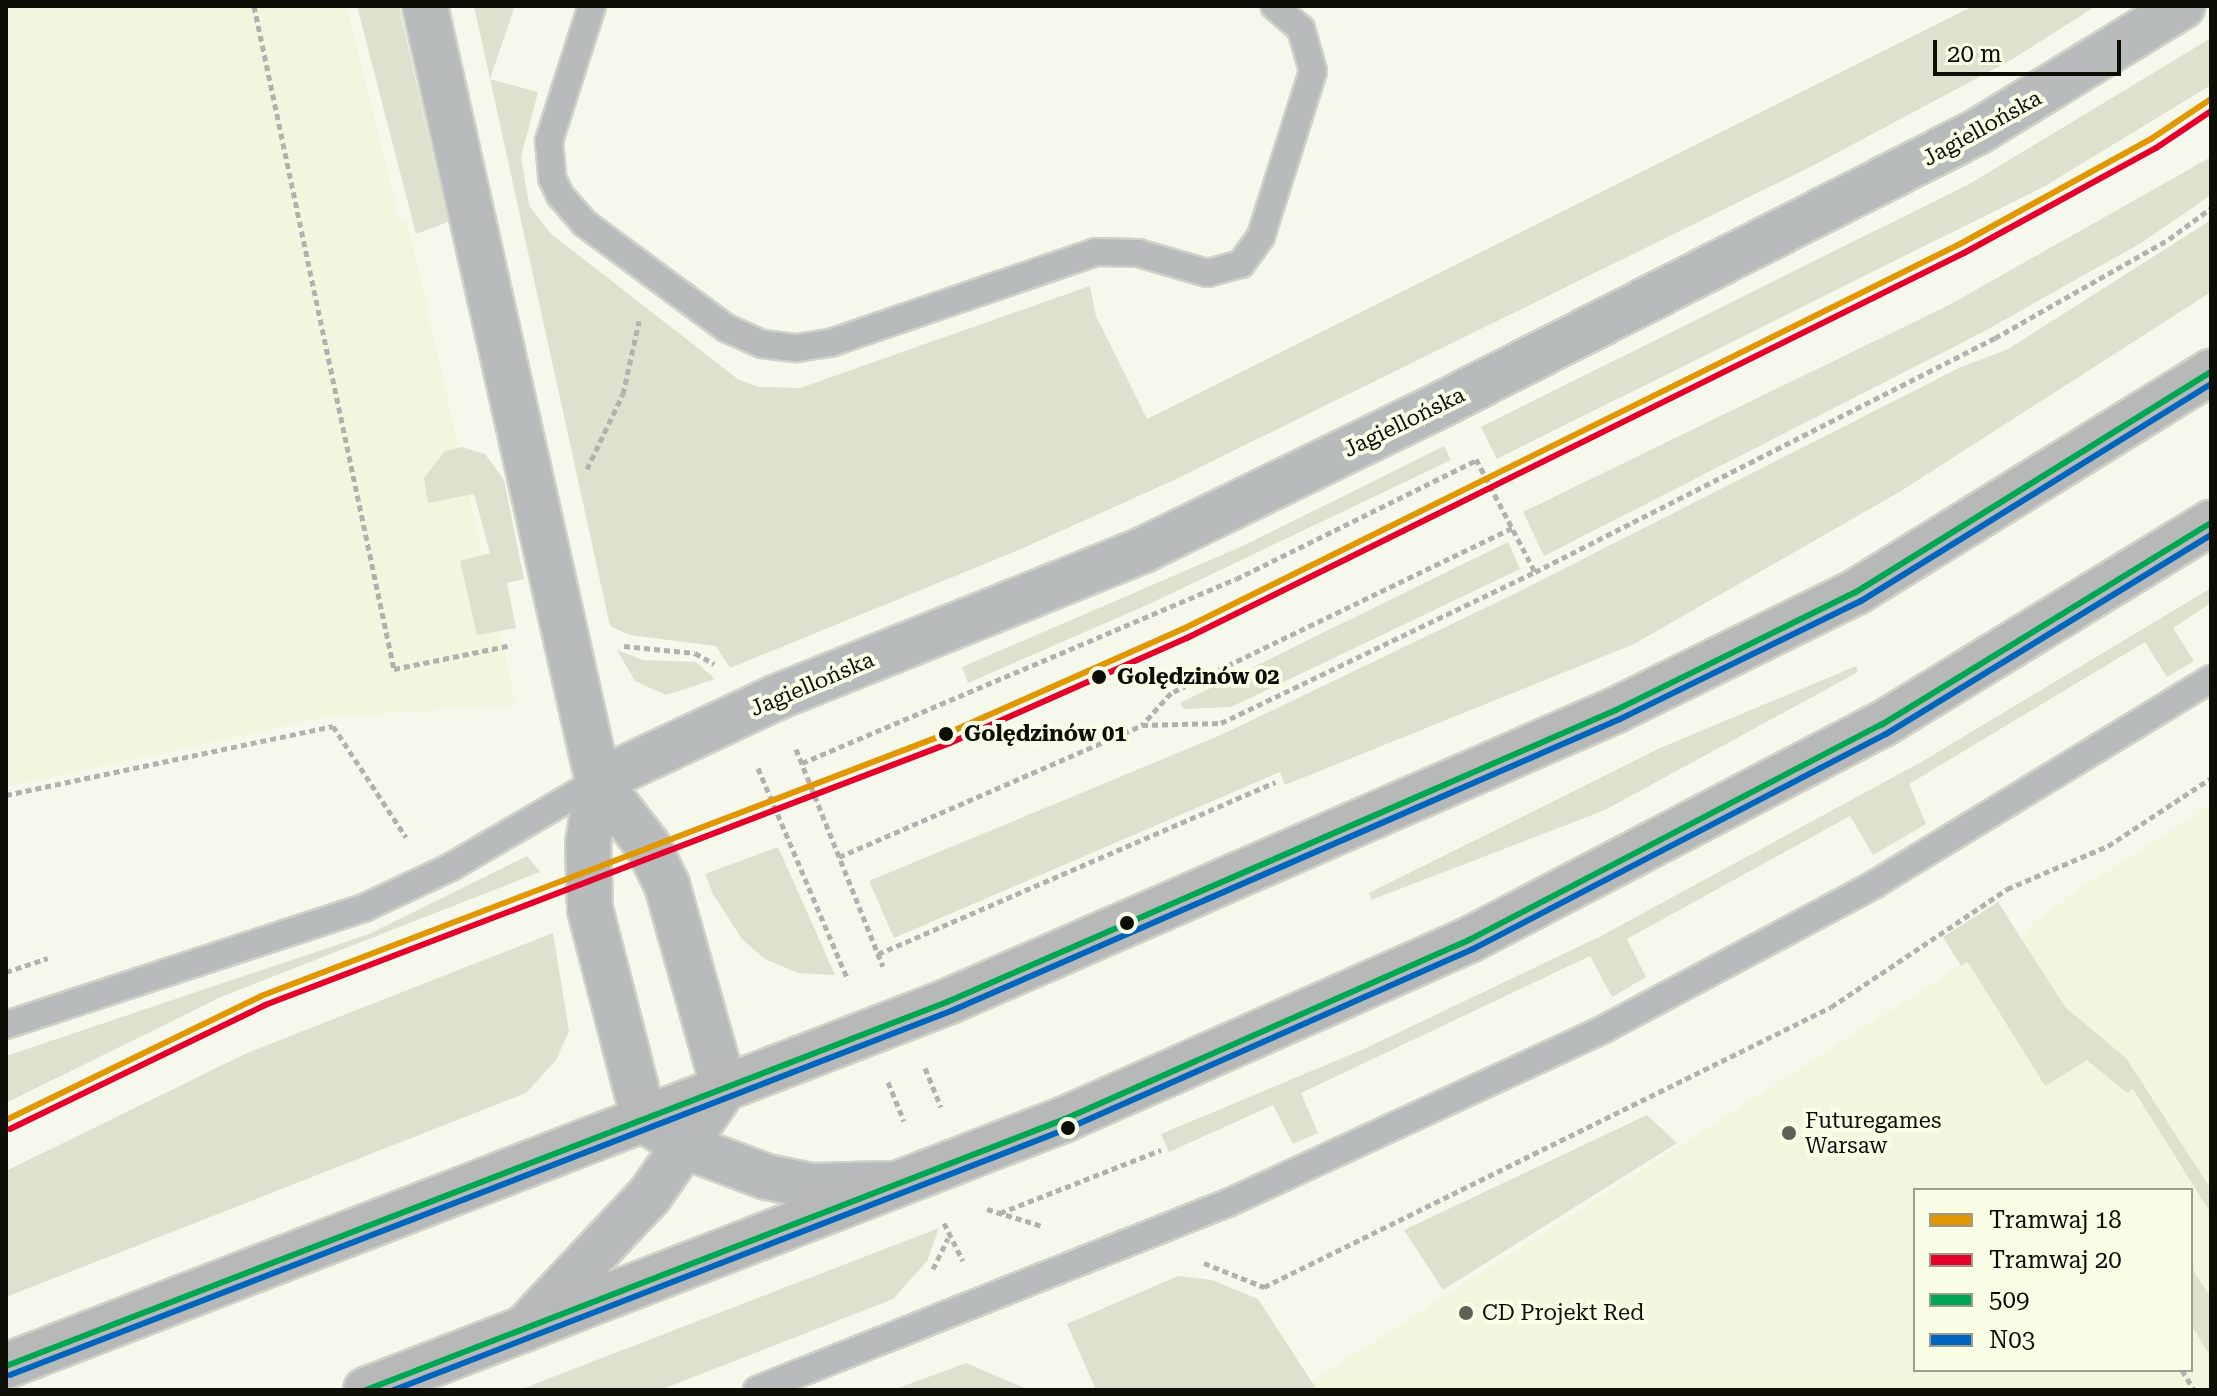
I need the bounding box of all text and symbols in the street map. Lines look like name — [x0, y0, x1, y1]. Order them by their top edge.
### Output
scale bar — [1937, 24, 2125, 74]
text: 20 m — [1947, 40, 2002, 68]
street label: Jagiellońska — [1918, 84, 2046, 172]
street label: Jagiellońska — [1339, 381, 1469, 463]
street label: Jagiellońska — [746, 646, 878, 722]
place label: Golędzinów 02 — [1117, 664, 1280, 690]
marker: Golędzinów 02 — [1088, 666, 1110, 688]
place label: Golędzinów 01 — [964, 721, 1127, 747]
marker: Golędzinów 01 — [935, 723, 957, 745]
unlabelled marker — [1119, 915, 1135, 931]
place label: Futuregames Warsaw — [1805, 1107, 1941, 1158]
unlabelled marker — [1060, 1120, 1076, 1136]
marker: Futuregames Warsaw — [1780, 1124, 1798, 1142]
legend — [1913, 1188, 2193, 1372]
text: Tramwaj 18 — [1989, 1206, 2122, 1234]
text: Tramwaj 20 — [1989, 1246, 2122, 1274]
text: 509 — [1989, 1286, 2029, 1314]
place label: CD Projekt Red — [1482, 1300, 1644, 1326]
marker: CD Projekt Red — [1457, 1304, 1475, 1322]
text: N03 — [1989, 1326, 2035, 1354]

